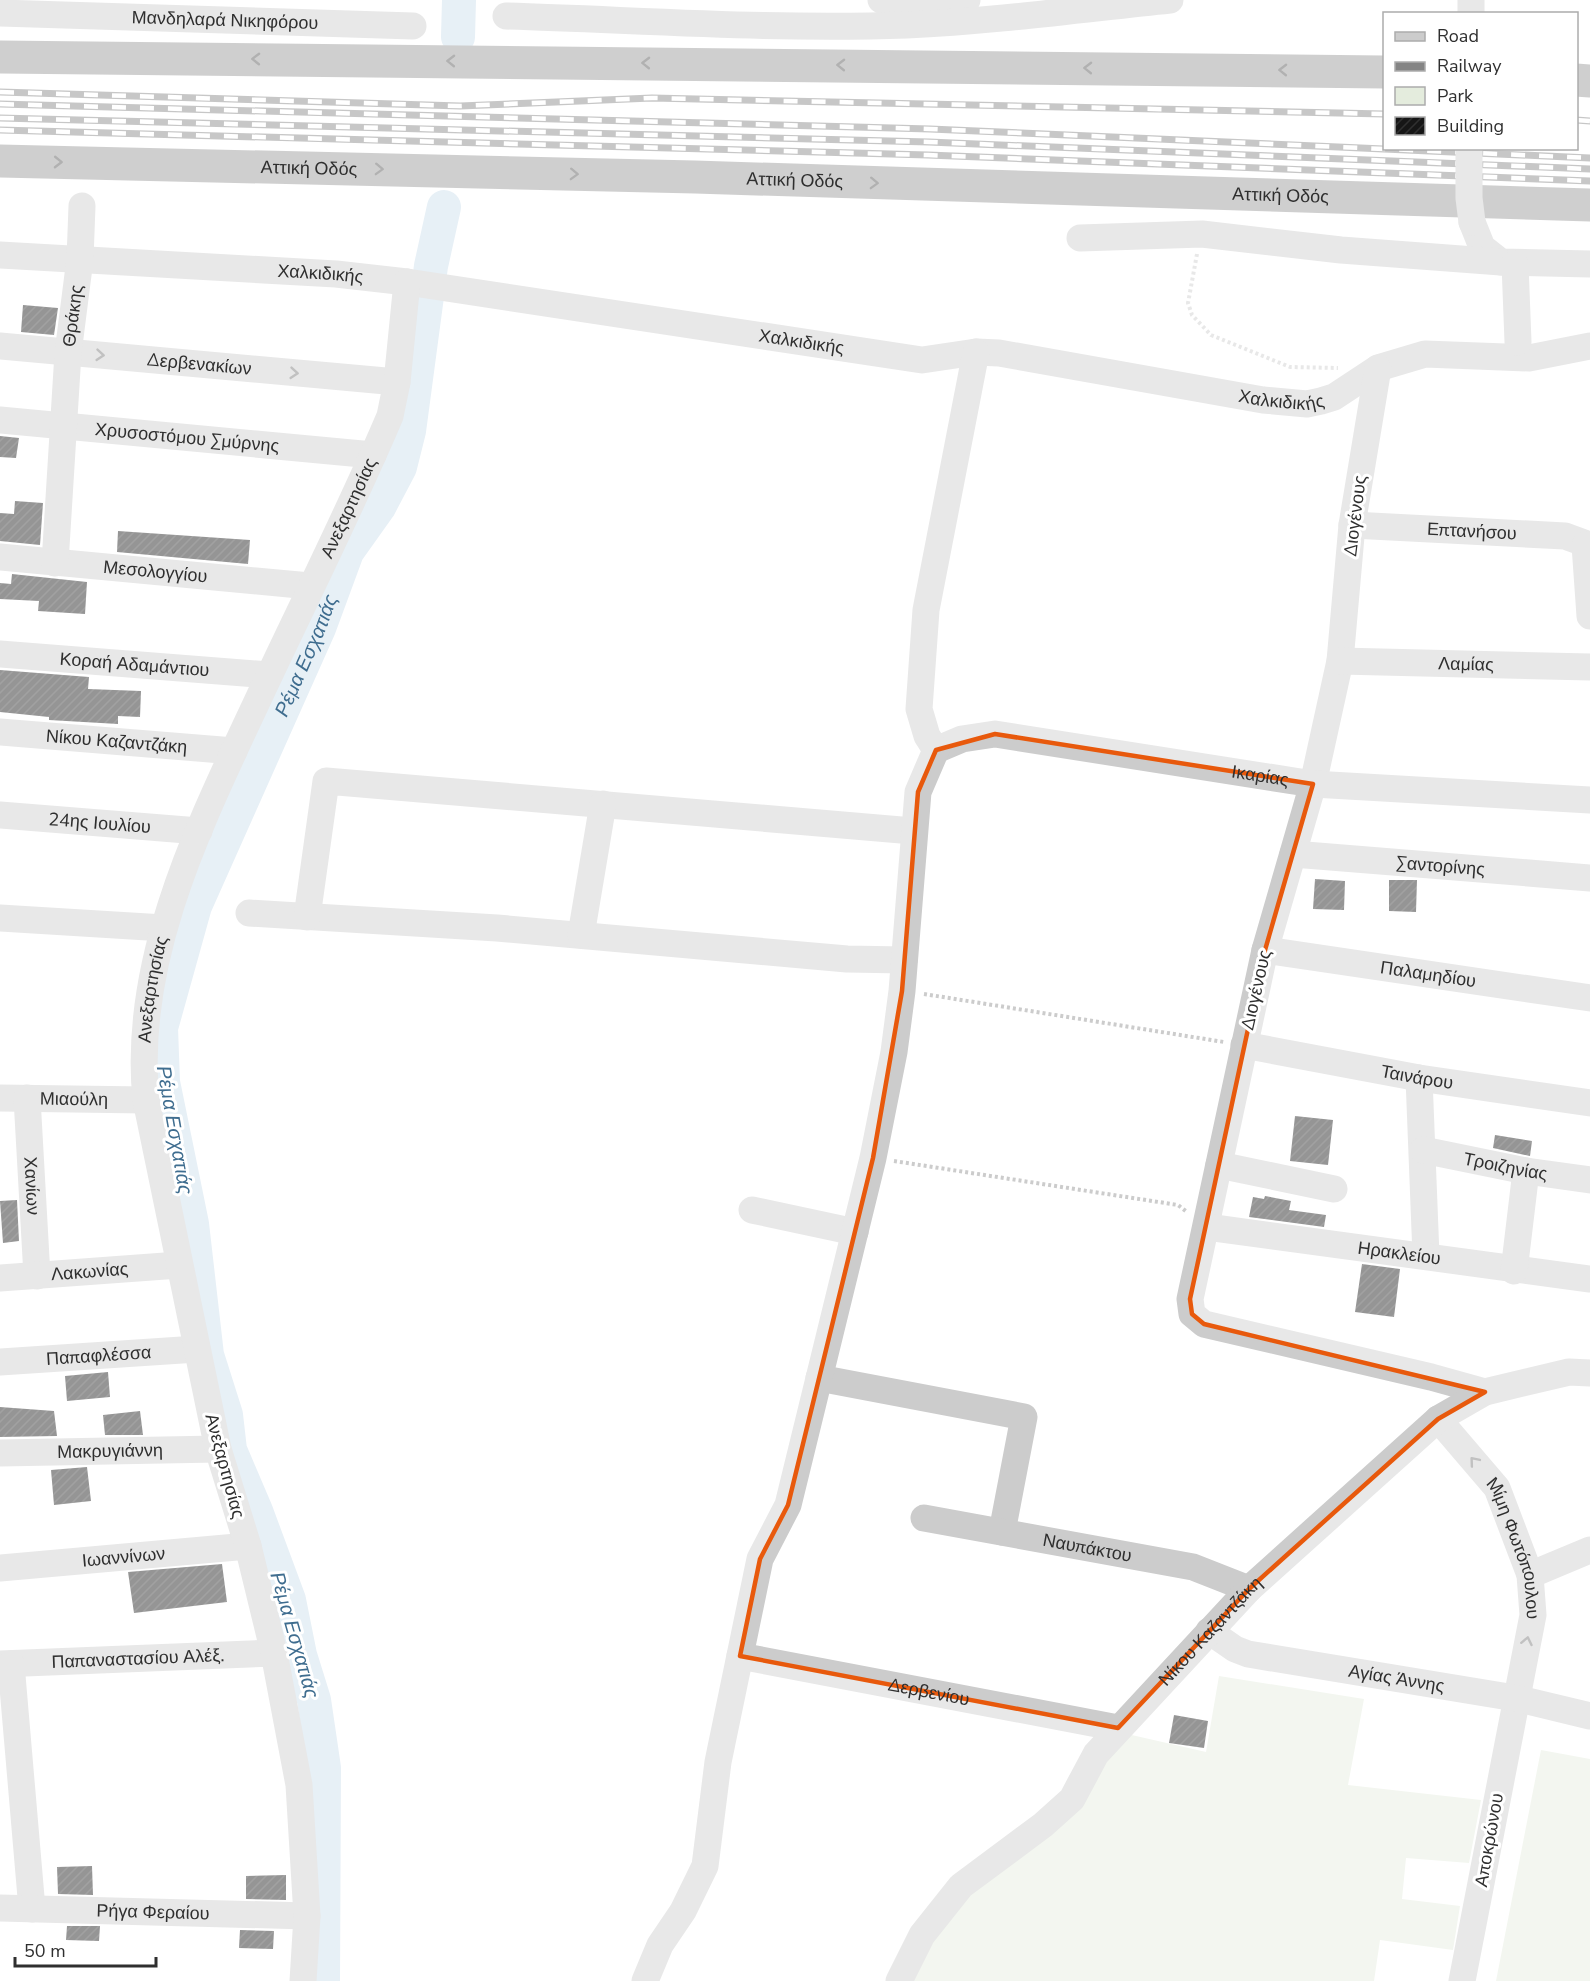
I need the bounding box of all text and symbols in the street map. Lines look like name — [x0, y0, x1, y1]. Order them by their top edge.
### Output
street label: Μανδηλαρά Νικηφόρου — [131, 5, 319, 35]
legend — [1383, 12, 1578, 150]
text: Road — [1437, 24, 1479, 48]
one-way arrow — [252, 53, 261, 66]
text: Railway — [1437, 54, 1502, 78]
one-way arrow — [447, 55, 456, 68]
one-way arrow — [642, 57, 651, 70]
one-way arrow — [837, 59, 846, 72]
one-way arrow — [1083, 62, 1092, 74]
one-way arrow — [1278, 64, 1287, 76]
text: Park — [1437, 84, 1474, 108]
text: Building — [1437, 114, 1504, 138]
one-way arrow — [54, 155, 63, 168]
street label: Αττική Οδός — [260, 155, 358, 181]
one-way arrow — [375, 162, 384, 175]
street label: Αττική Οδός — [746, 167, 844, 194]
one-way arrow — [570, 168, 579, 180]
one-way arrow — [870, 177, 879, 189]
street label: Αττική Οδός — [1232, 182, 1330, 209]
street label: Χαλκιδικής — [277, 259, 365, 289]
street label: Θράκης — [57, 283, 89, 348]
street label: Χαλκιδικής — [757, 323, 846, 360]
street label: Δερβενακίων — [146, 347, 253, 381]
one-way arrow — [96, 349, 105, 362]
one-way arrow — [290, 366, 299, 379]
street label: Χαλκιδικής — [1237, 384, 1327, 416]
street label: Χρυσοστόμου Σμύρνης — [94, 417, 281, 458]
street label: Ανεξαρτησίας — [315, 454, 382, 562]
street label: Διογένους — [1338, 474, 1372, 558]
street label: Επτανήσου — [1426, 517, 1517, 545]
street label: Μεσολογγίου — [102, 555, 208, 588]
water label: Ρέμα Εσχατιάς — [268, 590, 344, 721]
street label: Κοραή Αδαμάντιου — [59, 647, 210, 682]
street label: Λαμίας — [1438, 651, 1494, 677]
street label: Νίκου Καζαντζάκη — [45, 724, 188, 759]
street label: Ικαρίας — [1230, 759, 1291, 792]
street label: 24ης Ιουλίου — [48, 807, 152, 839]
street label: Σαντορίνης — [1395, 850, 1486, 881]
street label: Ανεξαρτησίας — [132, 933, 174, 1043]
street label: Διογένους — [1235, 947, 1277, 1032]
street label: Παλαμηδίου — [1379, 955, 1478, 993]
street label: Ταινάρου — [1379, 1059, 1455, 1095]
water label: Ρέμα Εσχατιάς — [150, 1064, 199, 1197]
street label: Μιαούλη — [40, 1087, 108, 1111]
street label: Τροιζηνίας — [1461, 1147, 1549, 1186]
street label: Χανίων — [18, 1156, 46, 1216]
street label: Ηρακλείου — [1356, 1236, 1442, 1271]
street label: Λακωνίας — [50, 1257, 130, 1286]
street label: Παπαφλέσσα — [45, 1340, 152, 1371]
street label: Ανεξαρτησίας — [199, 1411, 251, 1522]
street label: Μακρυγιάννη — [57, 1438, 163, 1464]
one-way arrow — [1470, 1457, 1481, 1468]
street label: Μίμη Φωτόπουλου — [1481, 1472, 1545, 1620]
street label: Ναυπάκτου — [1041, 1528, 1134, 1568]
street label: Ιωαννίνων — [81, 1541, 166, 1573]
water label: Ρέμα Εσχατιάς — [264, 1569, 326, 1702]
street label: Νίκου Καζαντζάκη — [1153, 1571, 1267, 1691]
one-way arrow — [1520, 1636, 1533, 1646]
street label: Παπαναστασίου Αλέξ. — [51, 1643, 225, 1674]
street label: Αγίας Άννης — [1347, 1659, 1446, 1698]
street label: Δερβενίου — [886, 1672, 971, 1711]
street label: Αποκρώνου — [1469, 1791, 1509, 1889]
street label: Ρήγα Φεραίου — [96, 1899, 210, 1925]
scale bar — [15, 1930, 156, 1968]
text: 50 m — [24, 1939, 66, 1963]

